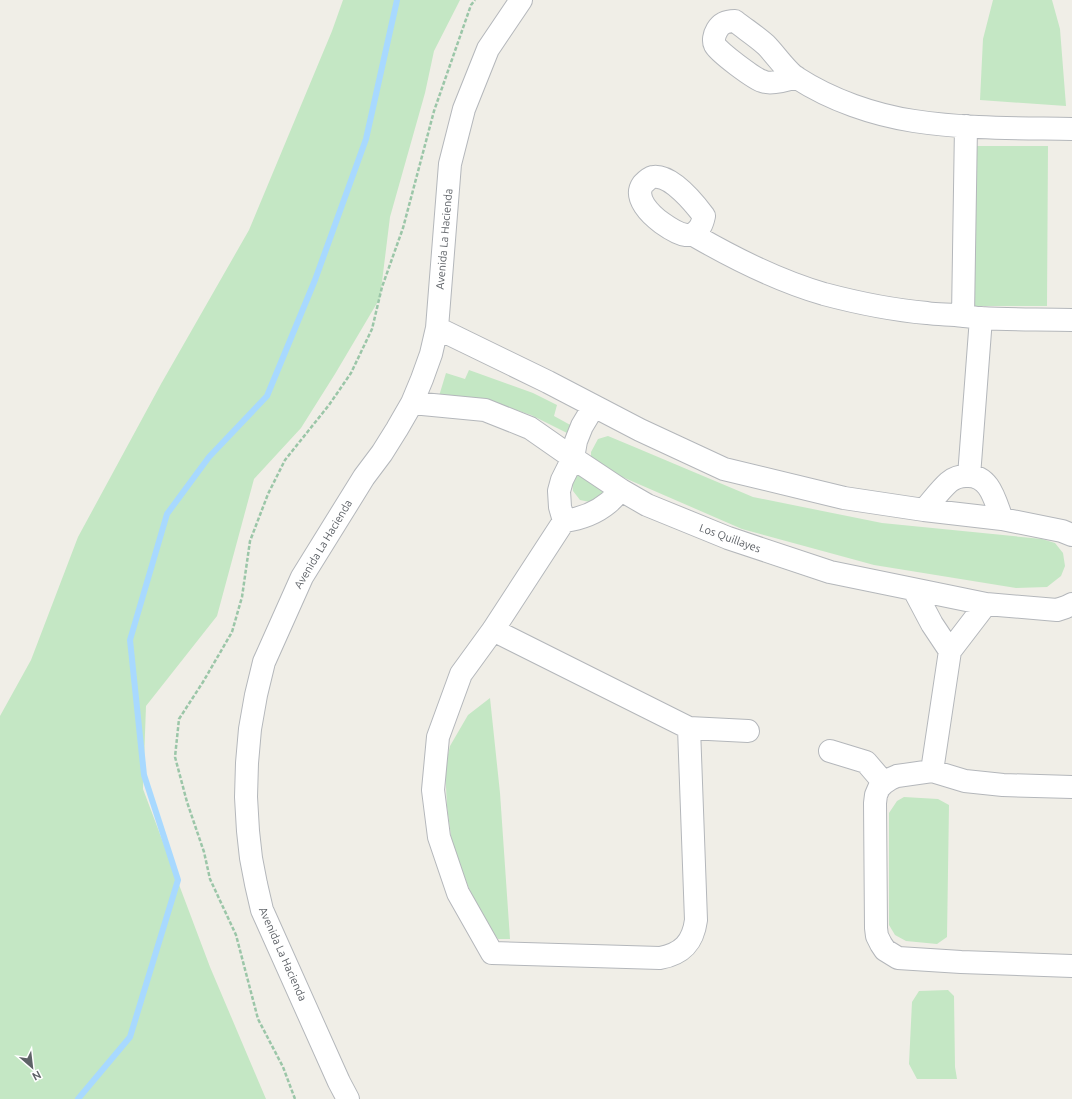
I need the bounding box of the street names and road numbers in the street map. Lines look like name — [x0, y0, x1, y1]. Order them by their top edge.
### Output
street label: Avenida La Hacienda — [434, 188, 454, 290]
street label: Avenida La Hacienda — [292, 497, 354, 591]
street label: Los Quillayes — [698, 521, 763, 555]
street label: Avenida La Hacienda — [257, 905, 309, 1003]

